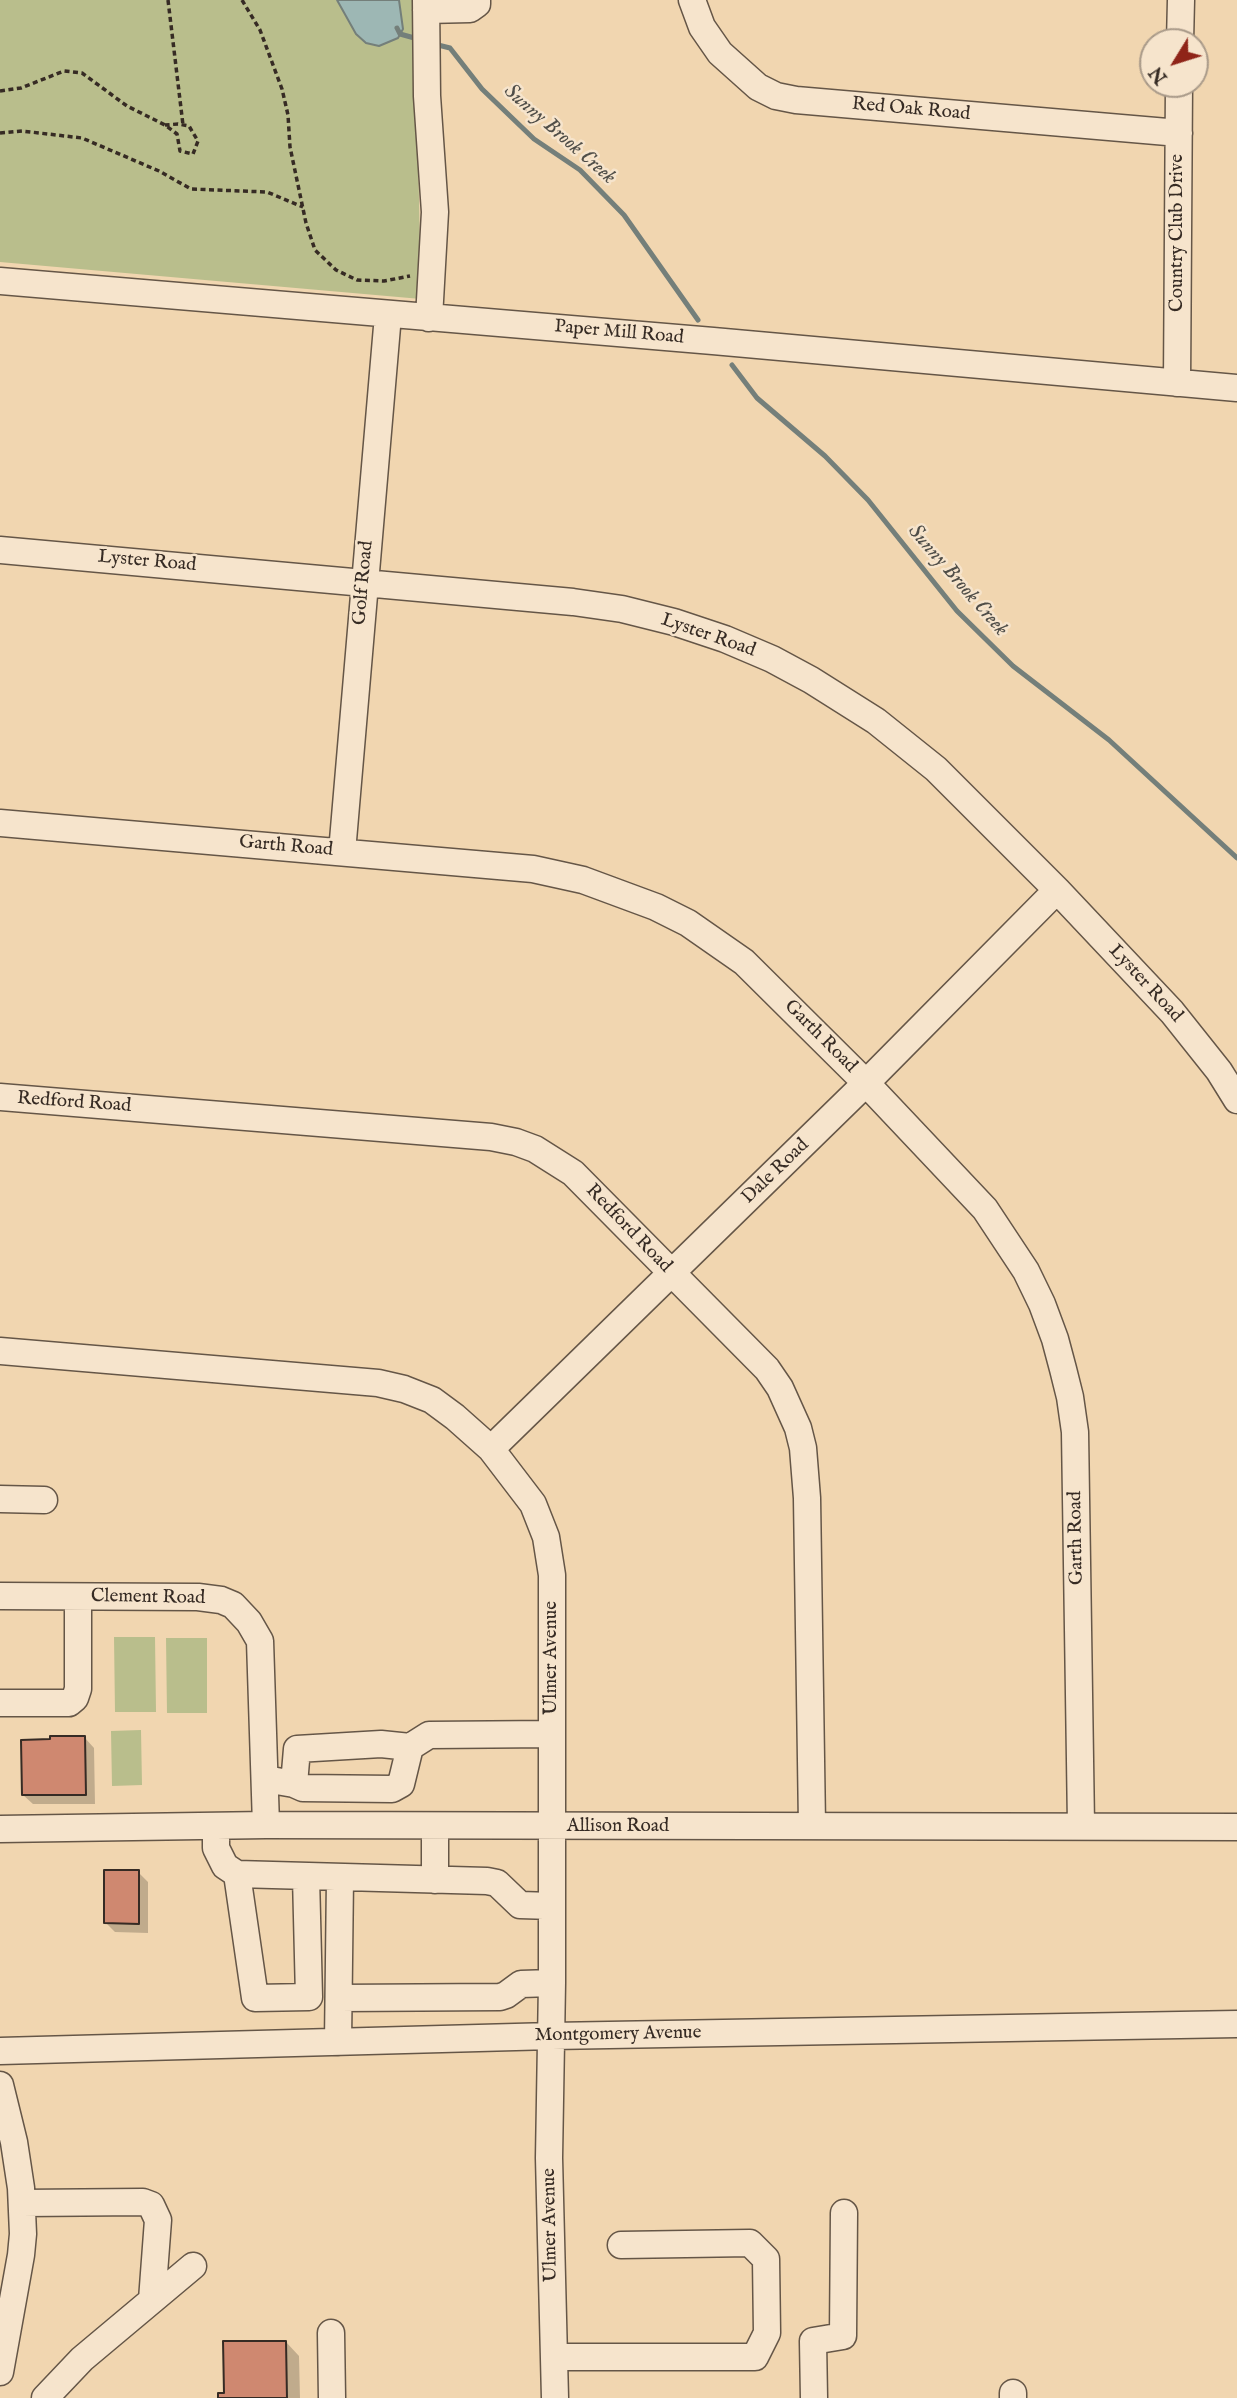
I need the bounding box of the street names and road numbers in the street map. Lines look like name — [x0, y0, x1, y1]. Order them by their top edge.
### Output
street label: Red Oak Road — [851, 93, 971, 127]
street label: Country Club Drive — [1167, 154, 1189, 312]
street label: Paper Mill Road — [553, 316, 685, 350]
street label: Golf Road — [349, 540, 379, 626]
street label: Lyster Road — [97, 546, 197, 578]
street label: Lyster Road — [658, 609, 758, 663]
street label: Garth Road — [238, 832, 334, 862]
street label: Lyster Road — [1103, 940, 1187, 1028]
street label: Garth Road — [779, 996, 861, 1078]
street label: Redford Road — [16, 1088, 132, 1118]
street label: Dale Road — [738, 1134, 814, 1210]
street label: Redford Road — [580, 1180, 676, 1278]
street label: Garth Road — [1065, 1491, 1089, 1585]
street label: Clement Road — [91, 1586, 205, 1610]
street label: Ulmer Avenue — [541, 1601, 563, 1715]
street label: Allison Road — [567, 1816, 669, 1838]
street label: Montgomery Avenue — [534, 2022, 702, 2048]
street label: Ulmer Avenue — [539, 2168, 563, 2282]

